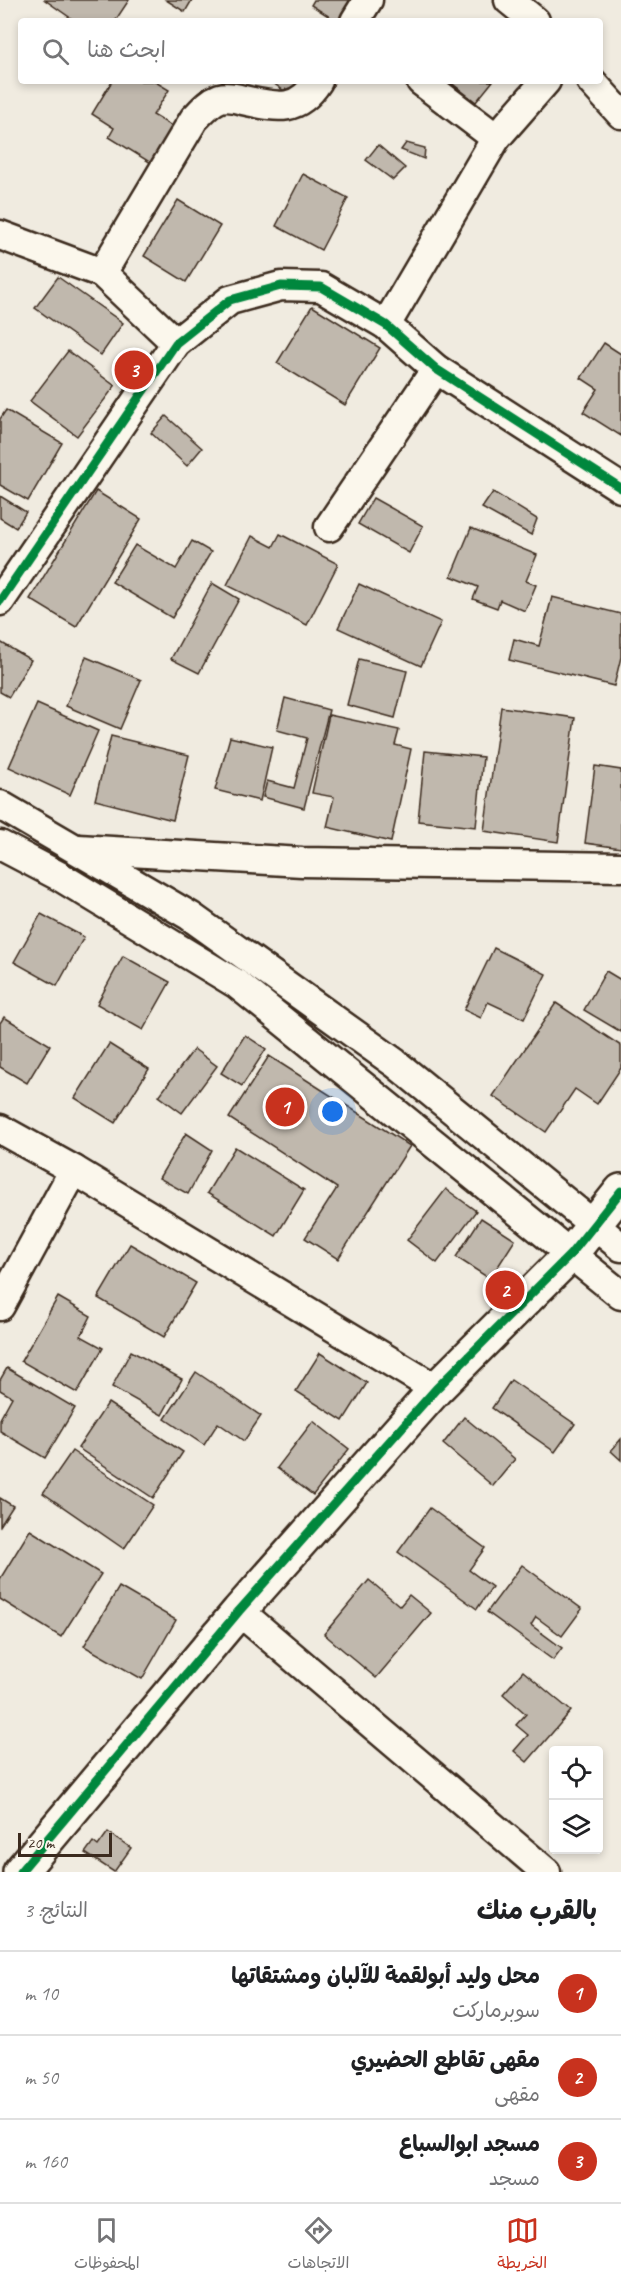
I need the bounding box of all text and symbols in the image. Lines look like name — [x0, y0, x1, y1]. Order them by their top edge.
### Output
search box — [18, 18, 603, 84]
icon: search — [39, 35, 72, 68]
text: ابحث هنا — [87, 36, 166, 64]
pin: 3 — [114, 348, 154, 392]
pin: 1 — [266, 1084, 304, 1130]
your location — [318, 1097, 347, 1126]
pin: 2 — [486, 1268, 524, 1312]
map controls — [549, 1746, 603, 1854]
button: locate — [549, 1746, 603, 1800]
button: layers — [549, 1800, 603, 1854]
scale bar — [18, 1830, 112, 1858]
text: 20 m — [27, 1833, 54, 1853]
text: بالقرب منك — [477, 1894, 597, 1927]
text: النتائج: 3 — [24, 1898, 88, 1923]
text: محل وليد أبولقمة للآلبان ومشتقاتها — [231, 1962, 540, 1990]
text: 10 m — [24, 1981, 58, 2006]
text: 1 — [573, 1981, 582, 2006]
text: سوبرماركت — [452, 1998, 540, 2023]
text: مقهى تقاطع الحضيري — [351, 2046, 540, 2074]
text: 50 m — [24, 2065, 58, 2090]
text: 2 — [573, 2065, 582, 2090]
text: مقهى — [494, 2082, 540, 2107]
text: مسجد ابوالسباع — [399, 2130, 540, 2158]
text: 160 m — [24, 2149, 67, 2174]
text: 3 — [573, 2149, 582, 2174]
text: مسجد — [489, 2166, 540, 2191]
tab: المحفوظات — [74, 2214, 140, 2277]
tab: الاتجاهات — [288, 2214, 349, 2277]
tab: الخريطة — [497, 2214, 547, 2277]

